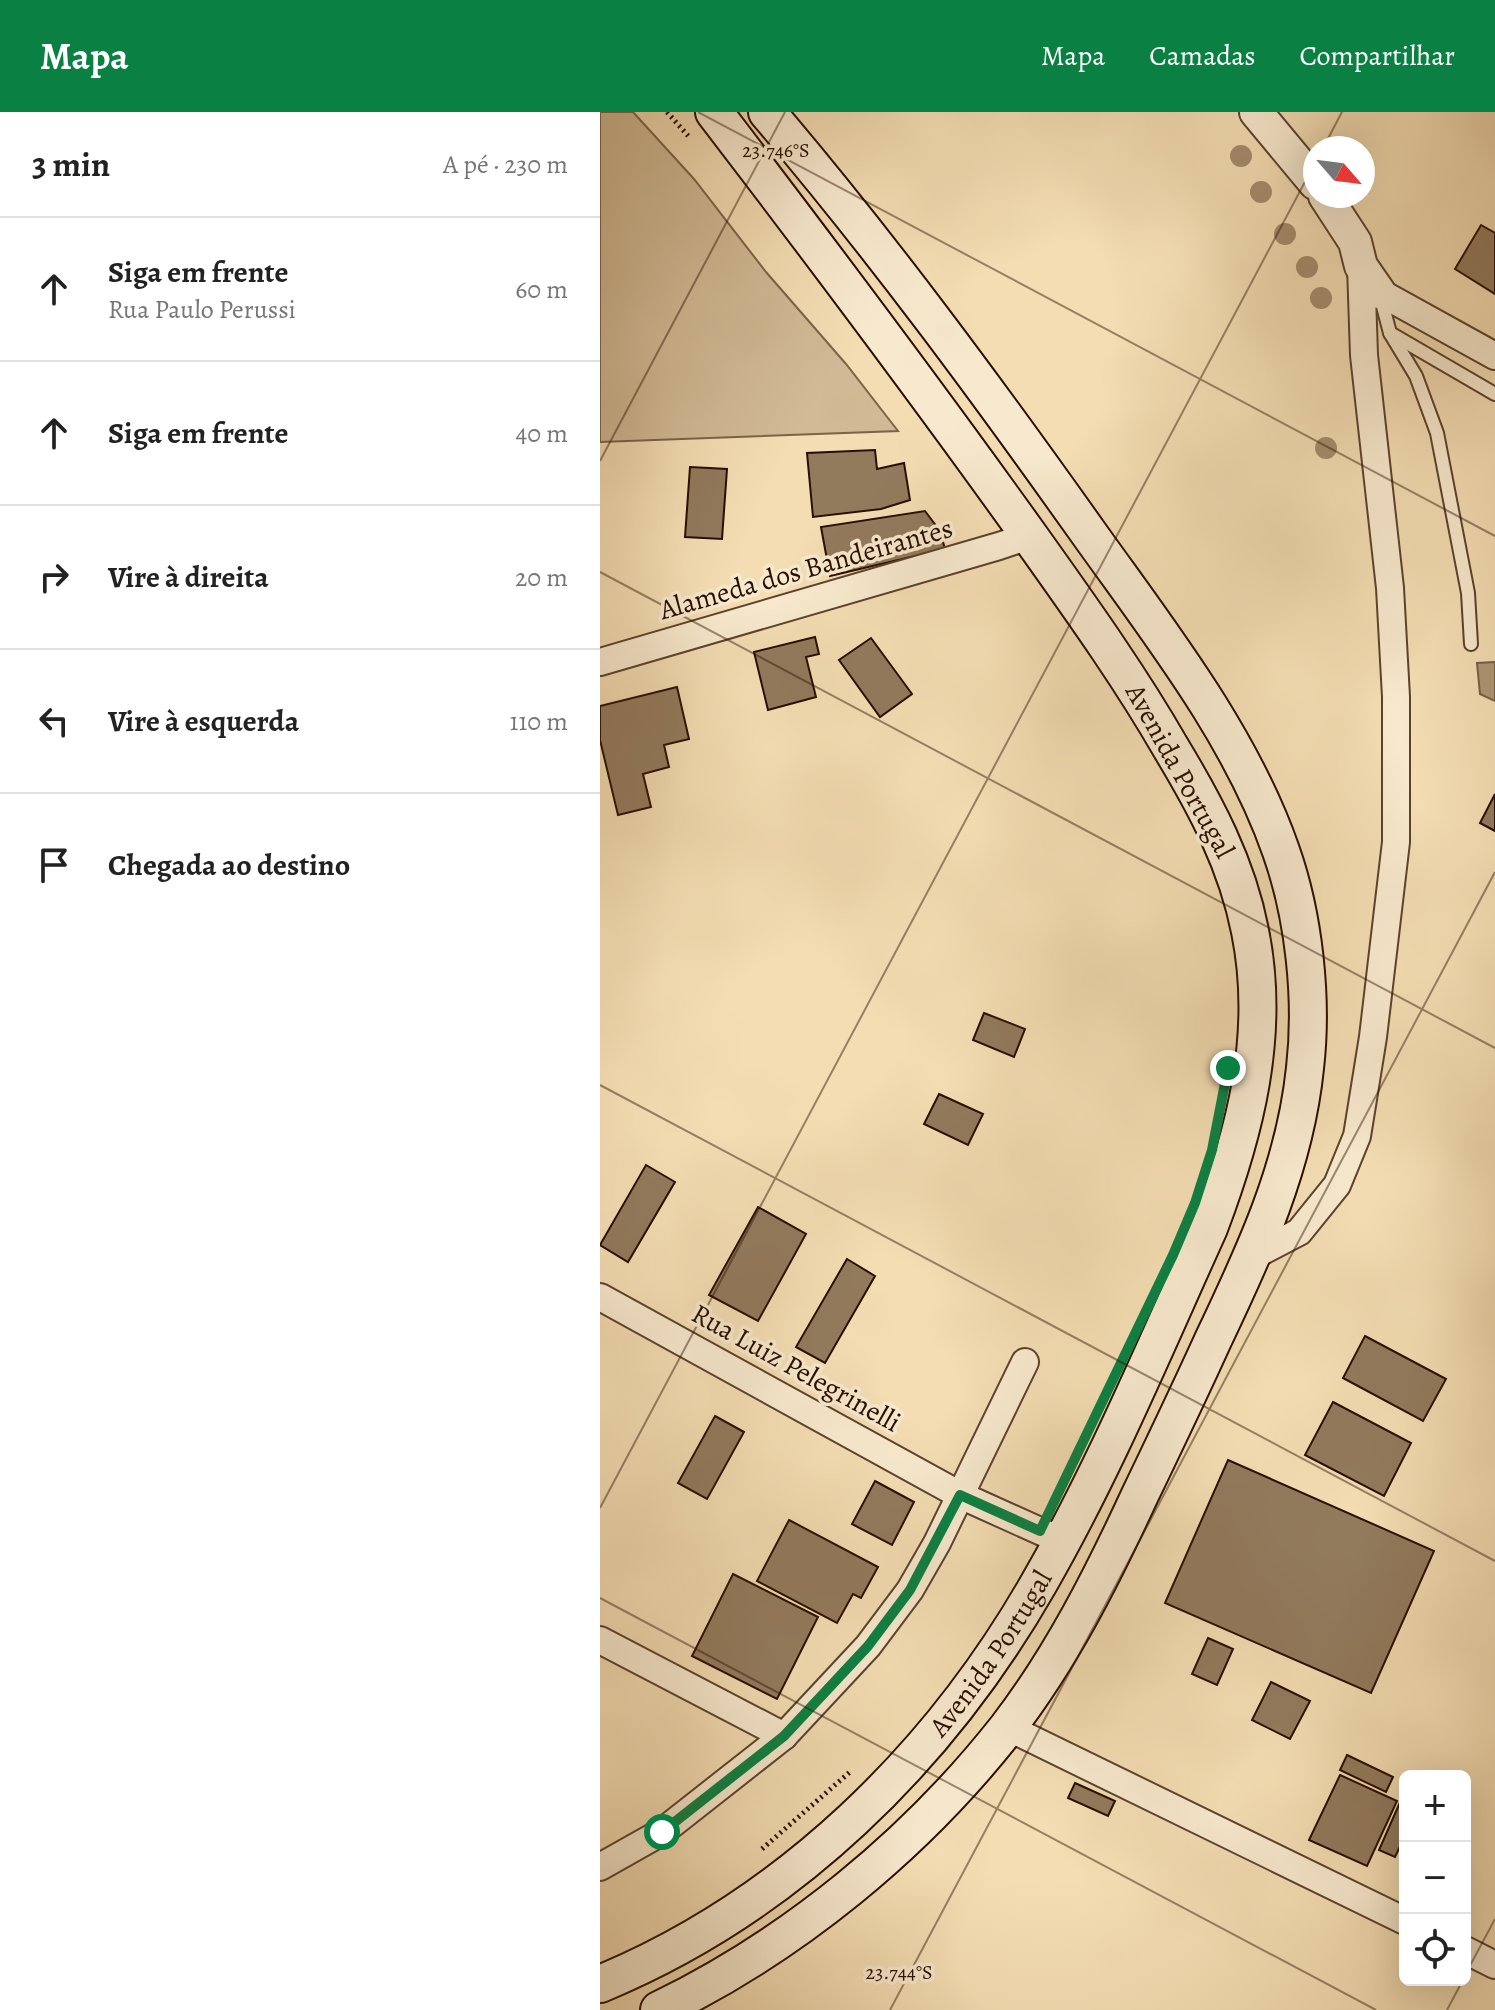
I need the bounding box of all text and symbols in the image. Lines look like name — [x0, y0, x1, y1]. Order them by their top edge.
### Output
text: Mapa — [40, 30, 129, 82]
text: Mapa — [1041, 37, 1105, 75]
text: Camadas — [1149, 37, 1256, 75]
text: Compartilhar — [1300, 37, 1455, 75]
north arrow — [1303, 136, 1375, 208]
text: 23.746°S — [742, 137, 810, 164]
text: 3 min — [32, 141, 110, 188]
text: A pé · 230 m — [443, 147, 568, 182]
text: Siga em frente — [108, 252, 288, 292]
icon: ahead — [32, 267, 76, 311]
text: 60 m — [515, 272, 568, 307]
text: Rua Paulo Perussi — [108, 292, 296, 327]
icon: ahead — [32, 411, 76, 455]
text: Siga em frente — [108, 413, 288, 453]
text: 40 m — [516, 416, 568, 451]
street label: Alameda dos Bandeirantes — [654, 509, 957, 629]
icon: right — [32, 555, 76, 599]
text: Vire à direita — [108, 557, 269, 597]
text: 20 m — [515, 560, 568, 595]
street label: Avenida Portugal — [1116, 676, 1244, 865]
icon: left — [32, 699, 76, 743]
text: Vire à esquerda — [108, 701, 299, 741]
text: 110 m — [510, 704, 568, 739]
icon: arrive — [32, 843, 76, 887]
text: Chegada ao destino — [108, 845, 350, 885]
route end — [1210, 1050, 1246, 1086]
street label: Rua Luiz Pelegrinelli — [685, 1295, 907, 1441]
street label: Avenida Portugal — [920, 1563, 1061, 1746]
map controls — [1399, 1770, 1471, 1986]
button: + — [1399, 1770, 1471, 1842]
route start — [644, 1814, 680, 1850]
button: − — [1399, 1842, 1471, 1914]
button: locate — [1399, 1914, 1471, 1986]
text: 23.744°S — [865, 1959, 933, 1986]

